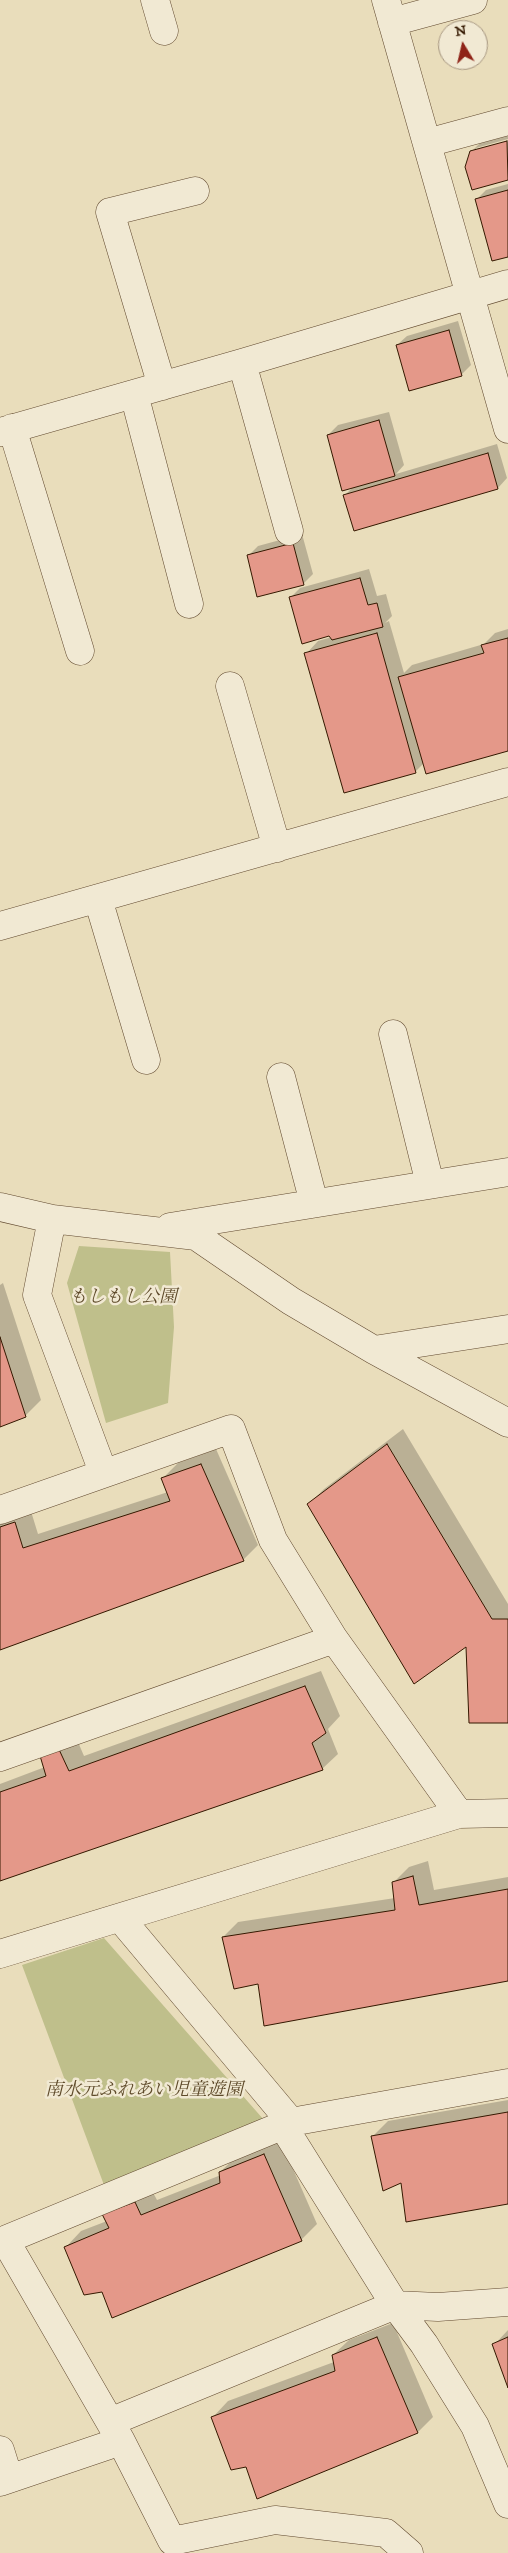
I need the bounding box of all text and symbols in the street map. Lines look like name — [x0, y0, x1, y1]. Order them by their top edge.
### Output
north arrow — [438, 20, 488, 70]
text: N — [454, 21, 468, 41]
park label: もしもし公園 — [69, 1287, 177, 1309]
park label: 南水元ふれあい児童遊園 — [45, 2080, 243, 2102]

